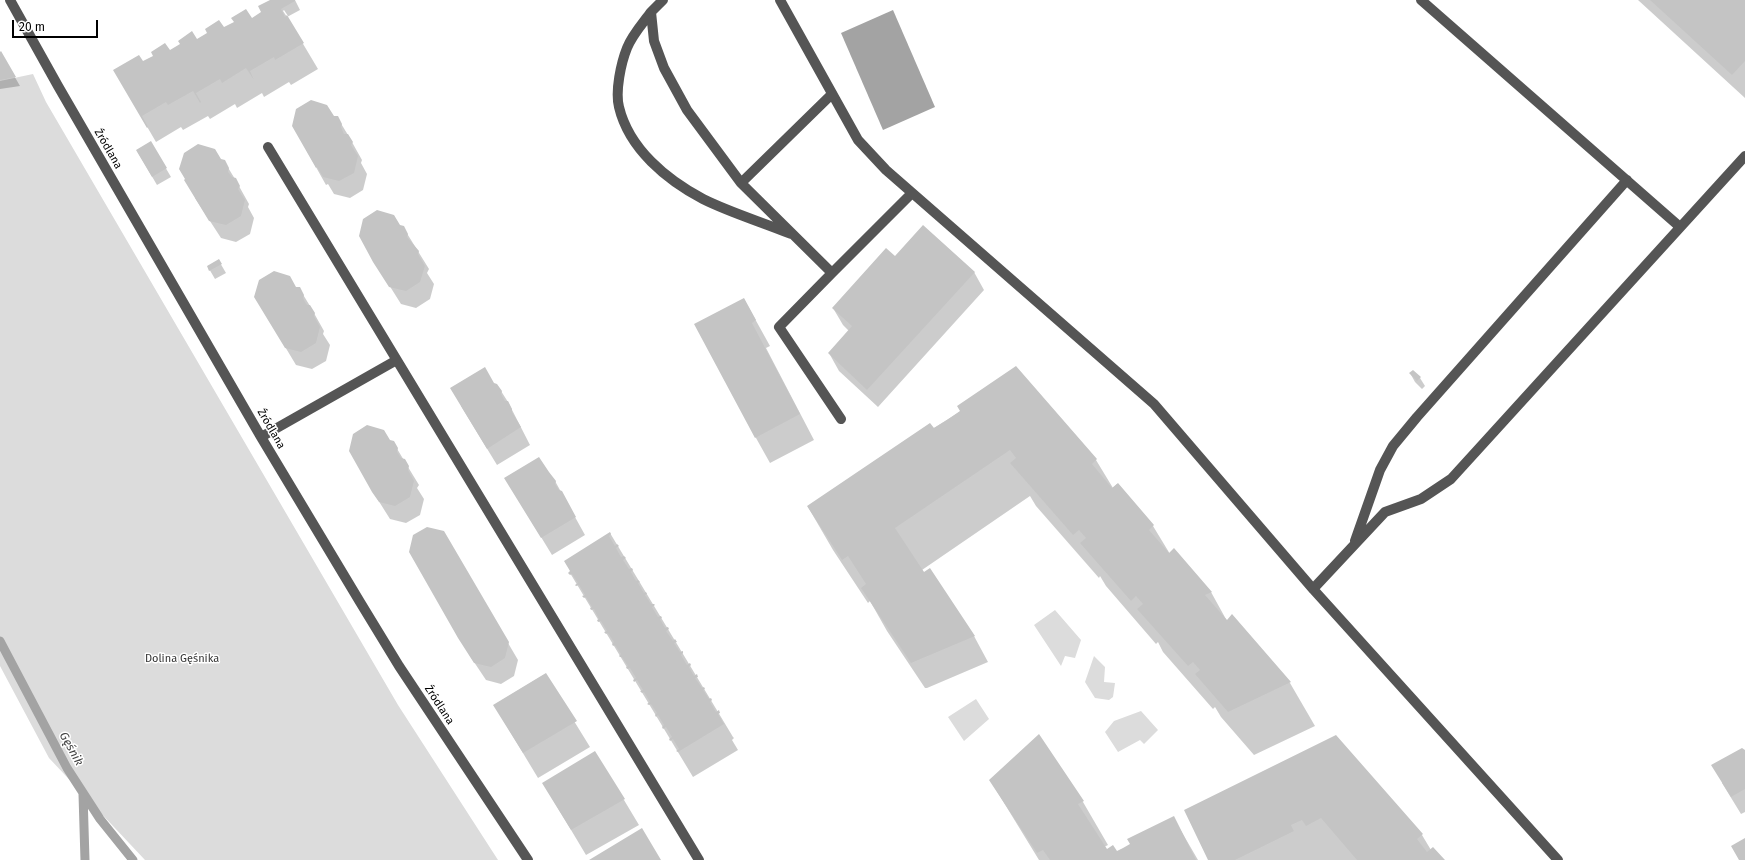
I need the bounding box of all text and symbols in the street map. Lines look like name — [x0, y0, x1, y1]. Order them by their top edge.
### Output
scale bar — [14, 12, 100, 38]
text: 20 m — [19, 20, 45, 34]
street label: Źródlana — [91, 127, 125, 171]
street label: Źródlana — [254, 407, 288, 451]
park label: Dolina Gęśnika — [145, 652, 219, 666]
street label: Źródlana — [421, 683, 457, 727]
water label: Gęśnik — [56, 730, 86, 768]

